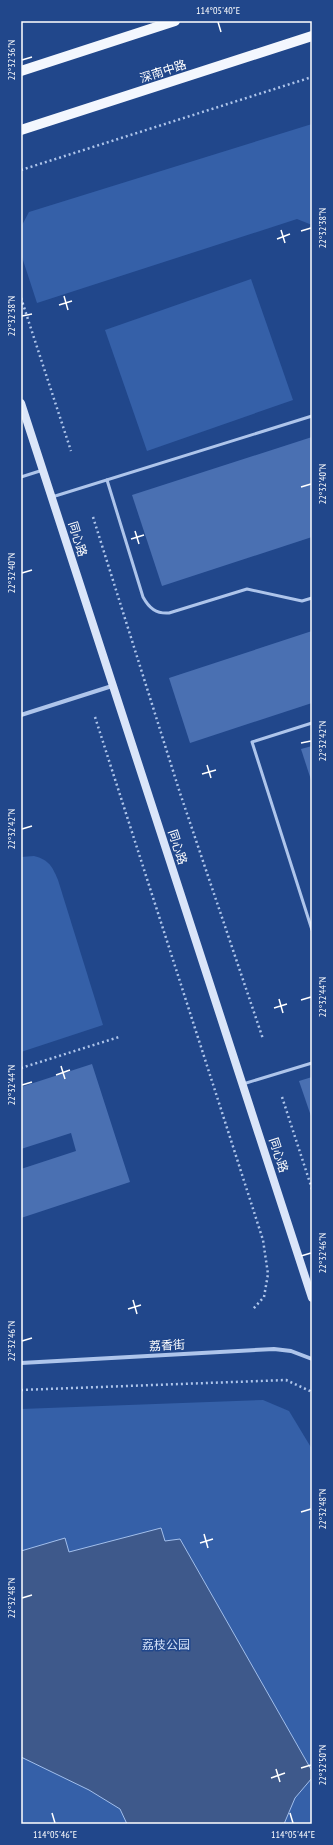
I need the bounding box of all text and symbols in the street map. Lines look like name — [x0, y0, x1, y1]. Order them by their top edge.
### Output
text: 114°05'40"E — [196, 4, 240, 17]
text: 22°32'36"N — [5, 40, 18, 80]
street label: 深南中路 — [138, 56, 188, 86]
text: 22°32'38"N — [316, 208, 329, 248]
text: 22°32'38"N — [5, 296, 18, 336]
text: 22°32'40"N — [316, 464, 329, 504]
street label: 同心路 — [66, 520, 90, 558]
text: 22°32'40"N — [5, 553, 18, 593]
text: 22°32'42"N — [316, 721, 329, 761]
text: 22°32'42"N — [5, 809, 18, 849]
street label: 同心路 — [165, 828, 191, 866]
text: 22°32'44"N — [316, 977, 329, 1017]
text: 22°32'44"N — [5, 1065, 18, 1105]
street label: 同心路 — [266, 1136, 292, 1174]
text: 22°32'46"N — [316, 1233, 329, 1273]
text: 22°32'46"N — [5, 1321, 18, 1361]
street label: 荔香街 — [149, 1337, 185, 1353]
text: 22°32'48"N — [316, 1489, 329, 1529]
text: 22°32'48"N — [5, 1578, 18, 1618]
park label: 荔枝公园 — [142, 1637, 190, 1652]
text: 22°32'50"N — [316, 1745, 329, 1785]
text: 114°05'46"E — [33, 1828, 77, 1841]
text: 114°05'44"E — [271, 1828, 315, 1841]

